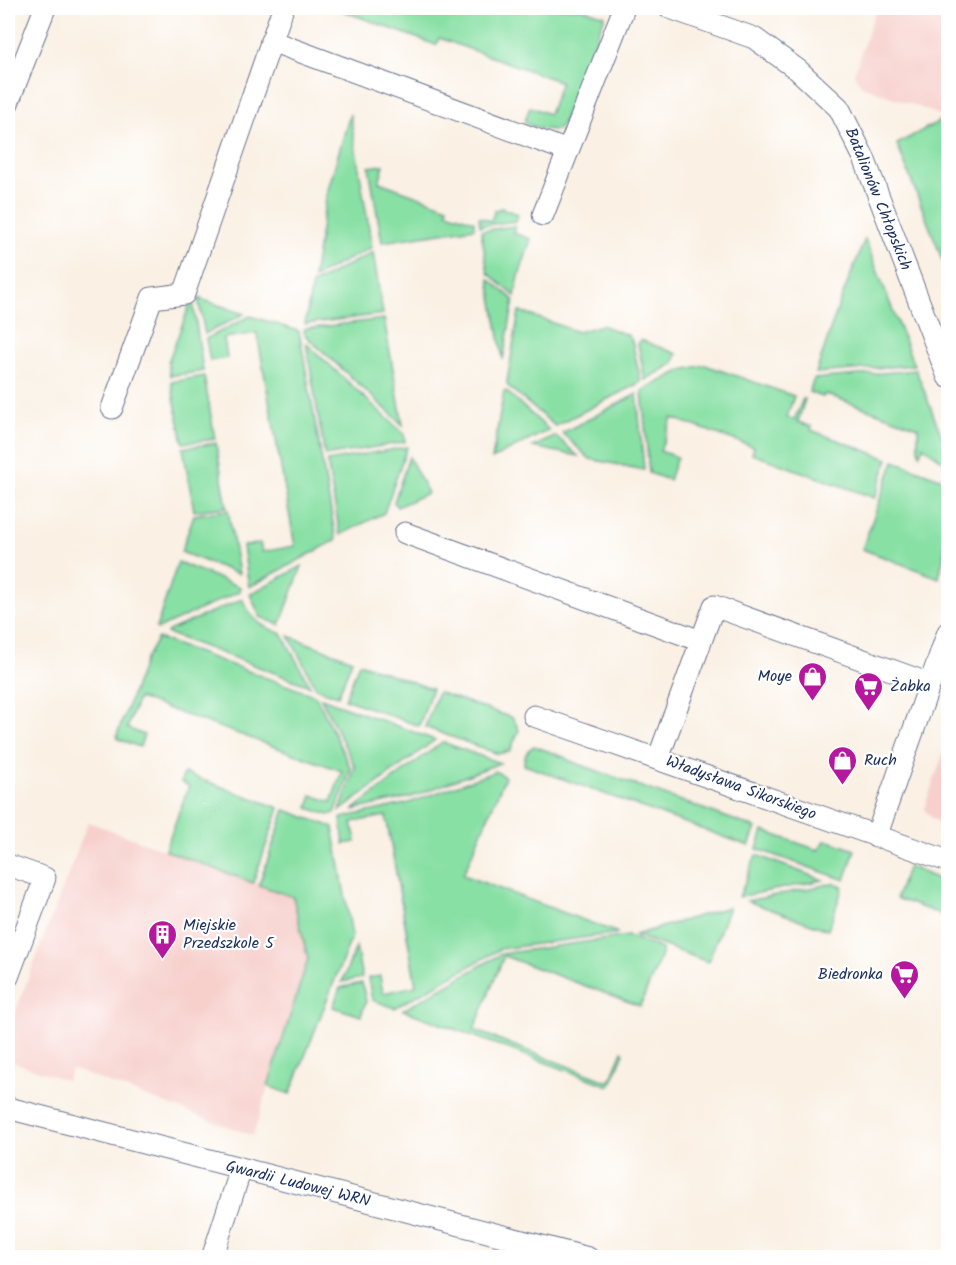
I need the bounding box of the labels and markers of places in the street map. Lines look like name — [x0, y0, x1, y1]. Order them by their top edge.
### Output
shop icon: Moye — [797, 660, 829, 702]
place label: Moye — [757, 664, 792, 689]
supermarket icon: Żabka — [853, 670, 885, 712]
place label: Żabka — [890, 674, 931, 699]
shop icon: Ruch — [827, 744, 859, 786]
place label: Ruch — [864, 748, 897, 773]
place label: Miejskie Przedszkole 5 — [183, 913, 275, 956]
building icon: Miejskie Przedszkole 5 — [146, 918, 178, 960]
supermarket icon: Biedronka — [888, 958, 920, 1000]
place label: Biedronka — [818, 962, 883, 987]

